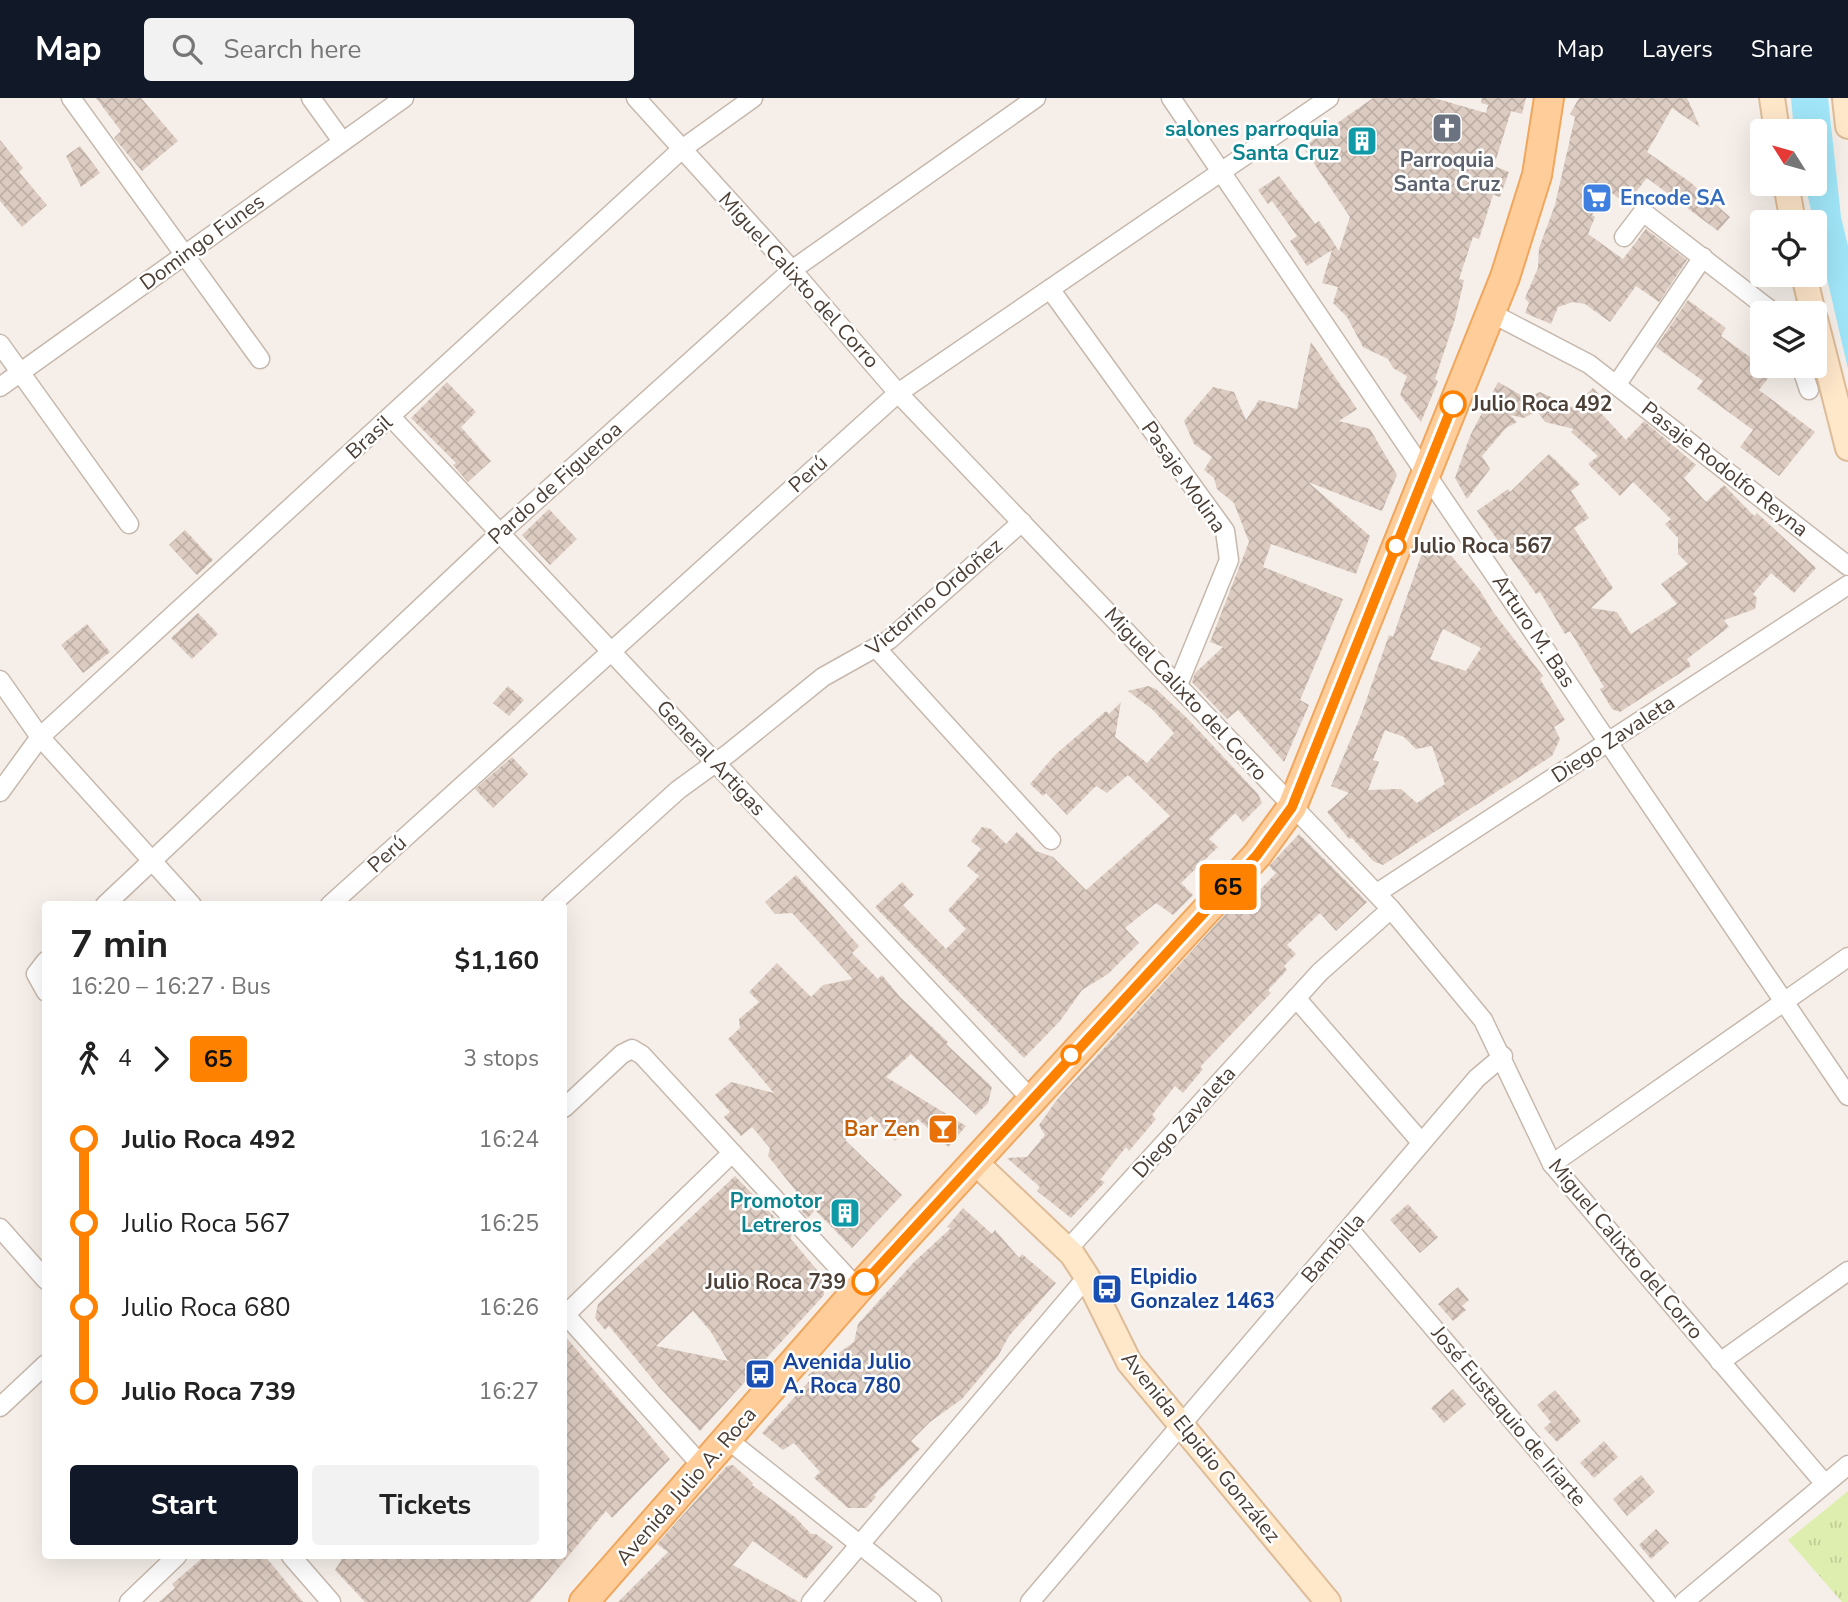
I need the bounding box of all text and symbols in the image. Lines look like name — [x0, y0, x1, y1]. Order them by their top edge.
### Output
search box — [144, 18, 634, 81]
text: Map — [35, 27, 102, 72]
icon: search — [168, 30, 206, 68]
text: Search here — [224, 32, 361, 67]
text: Map — [1557, 33, 1604, 65]
text: Layers — [1642, 33, 1713, 65]
text: Share — [1751, 33, 1813, 65]
church icon: Parroquia Santa Cruz — [1430, 111, 1464, 145]
place label: salones parroquia Santa Cruz — [1165, 115, 1339, 167]
north arrow — [1750, 119, 1827, 196]
map controls — [1750, 119, 1827, 378]
building icon: salones parroquia Santa Cruz — [1345, 124, 1379, 158]
place label: Parroquia Santa Cruz — [1394, 146, 1500, 198]
supermarket icon: Encode SA — [1580, 181, 1614, 215]
place label: Encode SA — [1620, 184, 1725, 212]
street label: Miguel Calixto del Corro — [712, 186, 886, 374]
street label: Domingo Funes — [134, 187, 270, 297]
button: locate — [1750, 210, 1827, 287]
button: layers — [1750, 301, 1827, 378]
place label: Julio Roca 492 — [1471, 390, 1612, 418]
marker: Julio Roca 492 — [1440, 391, 1466, 417]
street label: Pasaje Rodolfo Reyna — [1636, 395, 1814, 543]
street label: Brasil — [340, 408, 399, 465]
street label: Pardo de Figueroa — [482, 415, 628, 551]
street label: Pasaje Molina — [1135, 416, 1233, 538]
street label: Perú — [783, 449, 833, 499]
street label: Victorino Ordoñez — [859, 532, 1008, 663]
place label: Julio Roca 567 — [1411, 532, 1552, 560]
marker: Julio Roca 567 — [1386, 536, 1406, 556]
street label: Arturo M. Bas — [1486, 569, 1582, 693]
street label: Miguel Calixto del Corro — [1098, 601, 1274, 787]
street label: Diego Zavaleta — [1546, 689, 1680, 789]
street label: General Artigas — [650, 694, 772, 822]
street label: Perú — [362, 829, 412, 879]
line badge: 65 — [1196, 864, 1260, 910]
text: 65 — [1214, 871, 1242, 903]
text: 7 min — [70, 919, 168, 970]
text: $1,160 — [455, 943, 539, 978]
text: 16:20 – 16:27 · Bus — [70, 971, 271, 1002]
icon: walk — [70, 1040, 108, 1078]
icon: forward — [142, 1040, 180, 1078]
text: 4 — [118, 1043, 132, 1074]
text: 65 — [204, 1043, 233, 1075]
text: 3 stops — [463, 1043, 539, 1074]
unlabelled marker — [1061, 1045, 1081, 1065]
street label: Diego Zavaleta — [1126, 1060, 1242, 1184]
bar icon: Bar Zen — [926, 1112, 960, 1146]
place label: Bar Zen — [844, 1115, 920, 1143]
text: Julio Roca 492 — [122, 1122, 296, 1157]
text: 16:24 — [479, 1124, 539, 1155]
street label: Miguel Calixto del Corro — [1542, 1153, 1710, 1345]
place label: Promotor Letreros — [730, 1187, 823, 1239]
building icon: Promotor Letreros — [828, 1196, 862, 1230]
text: Julio Roca 567 — [122, 1206, 291, 1241]
street label: Bambilla — [1295, 1207, 1371, 1289]
text: 16:25 — [479, 1208, 539, 1239]
place label: Elpidio Gonzalez 1463 — [1130, 1263, 1275, 1315]
place label: Julio Roca 739 — [705, 1268, 846, 1296]
marker: Julio Roca 739 — [852, 1269, 878, 1295]
bus stop icon: Elpidio Gonzalez 1463 — [1090, 1272, 1124, 1306]
text: Julio Roca 680 — [122, 1290, 291, 1325]
text: 16:26 — [479, 1292, 539, 1323]
street label: José Eustaquio de Iriarte — [1424, 1319, 1593, 1512]
street label: Avenida Elpidio González — [1115, 1346, 1287, 1549]
place label: Avenida Julio A. Roca 780 — [783, 1348, 911, 1400]
bus stop icon: Avenida Julio A. Roca 780 — [743, 1357, 777, 1391]
text: Julio Roca 739 — [122, 1374, 296, 1409]
text: 16:27 — [479, 1376, 539, 1407]
street label: Avenida Julio A. Roca — [609, 1401, 763, 1571]
button: Start — [70, 1465, 298, 1545]
button: Tickets — [312, 1465, 539, 1545]

